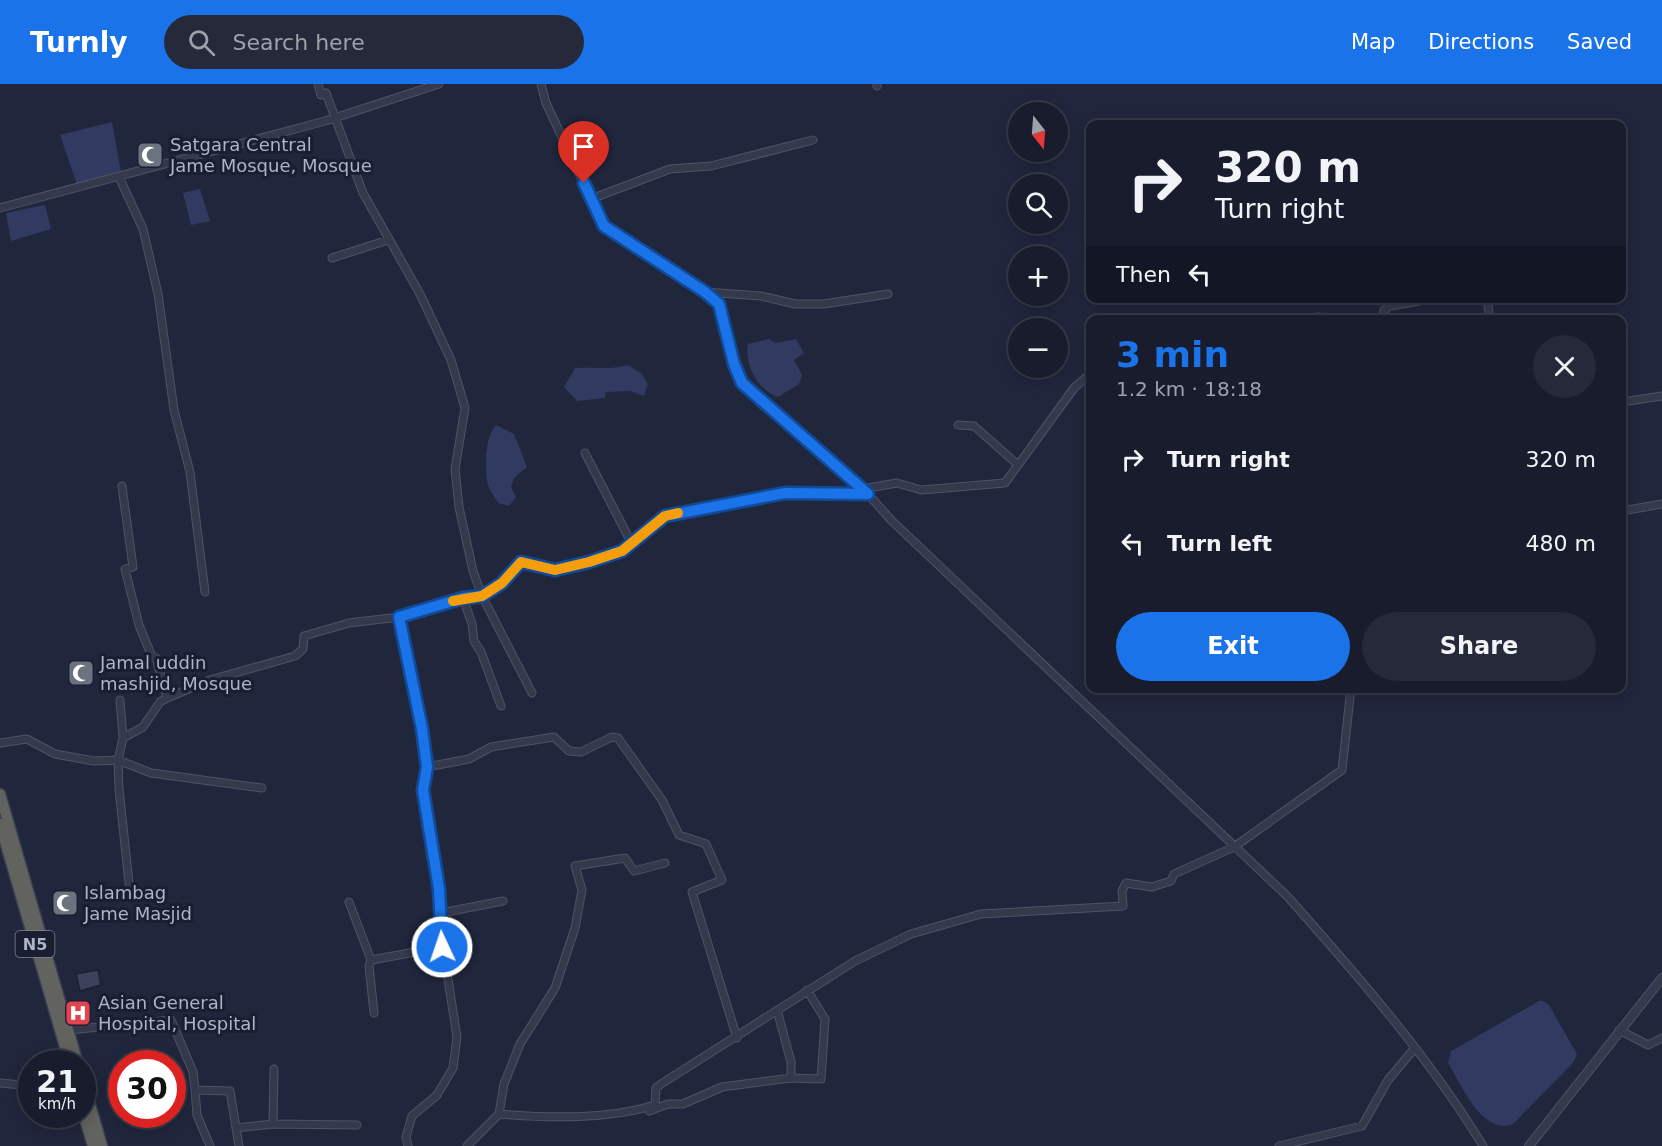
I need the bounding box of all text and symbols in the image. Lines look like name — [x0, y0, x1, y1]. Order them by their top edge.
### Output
search box — [164, 15, 584, 69]
text: Turnly — [30, 26, 128, 59]
icon: search — [185, 26, 218, 59]
text: Search here — [233, 30, 365, 55]
text: Map — [1351, 30, 1395, 54]
text: Directions — [1428, 30, 1534, 54]
text: Saved — [1567, 30, 1632, 54]
north arrow — [1008, 102, 1068, 162]
map controls — [1008, 102, 1068, 378]
pin — [558, 121, 609, 183]
icon: arrive — [567, 130, 600, 163]
place label: Satgara Central Jame Mosque, Mosque — [169, 134, 372, 176]
mosque icon: Satgara Central Jame Mosque, Mosque — [135, 140, 165, 170]
text: 320 m — [1215, 143, 1361, 192]
icon: right — [1116, 144, 1194, 222]
button: search — [1008, 174, 1068, 234]
text: Turn right — [1215, 193, 1344, 224]
button: + — [1008, 246, 1068, 306]
icon: left — [1183, 258, 1216, 291]
text: Then — [1116, 262, 1171, 287]
button: − — [1008, 318, 1068, 378]
text: 3 min — [1116, 334, 1229, 375]
button: close — [1533, 335, 1596, 398]
text: 1.2 km · 18:18 — [1116, 377, 1262, 401]
icon: right — [1116, 443, 1149, 476]
text: Turn right — [1167, 447, 1290, 472]
text: 320 m — [1526, 447, 1596, 472]
icon: left — [1116, 527, 1149, 560]
text: Turn left — [1167, 531, 1272, 556]
text: 480 m — [1526, 531, 1596, 556]
button: Exit — [1116, 612, 1350, 681]
button: Share — [1362, 612, 1596, 681]
place label: Jamal uddin mashjid, Mosque — [99, 652, 252, 694]
mosque icon: Jamal uddin mashjid, Mosque — [66, 658, 96, 688]
place label: Islambag Jame Masjid — [83, 882, 192, 924]
mosque icon: Islambag Jame Masjid — [50, 888, 80, 918]
position arrow — [410, 915, 474, 979]
road number: N5 — [15, 931, 54, 957]
place label: Asian General Hospital, Hospital — [98, 992, 256, 1034]
hospital icon: Asian General Hospital, Hospital — [63, 998, 93, 1028]
speed limit sign: 30 — [108, 1050, 186, 1128]
text: 21 — [36, 1064, 78, 1099]
text: km/h — [38, 1095, 76, 1113]

